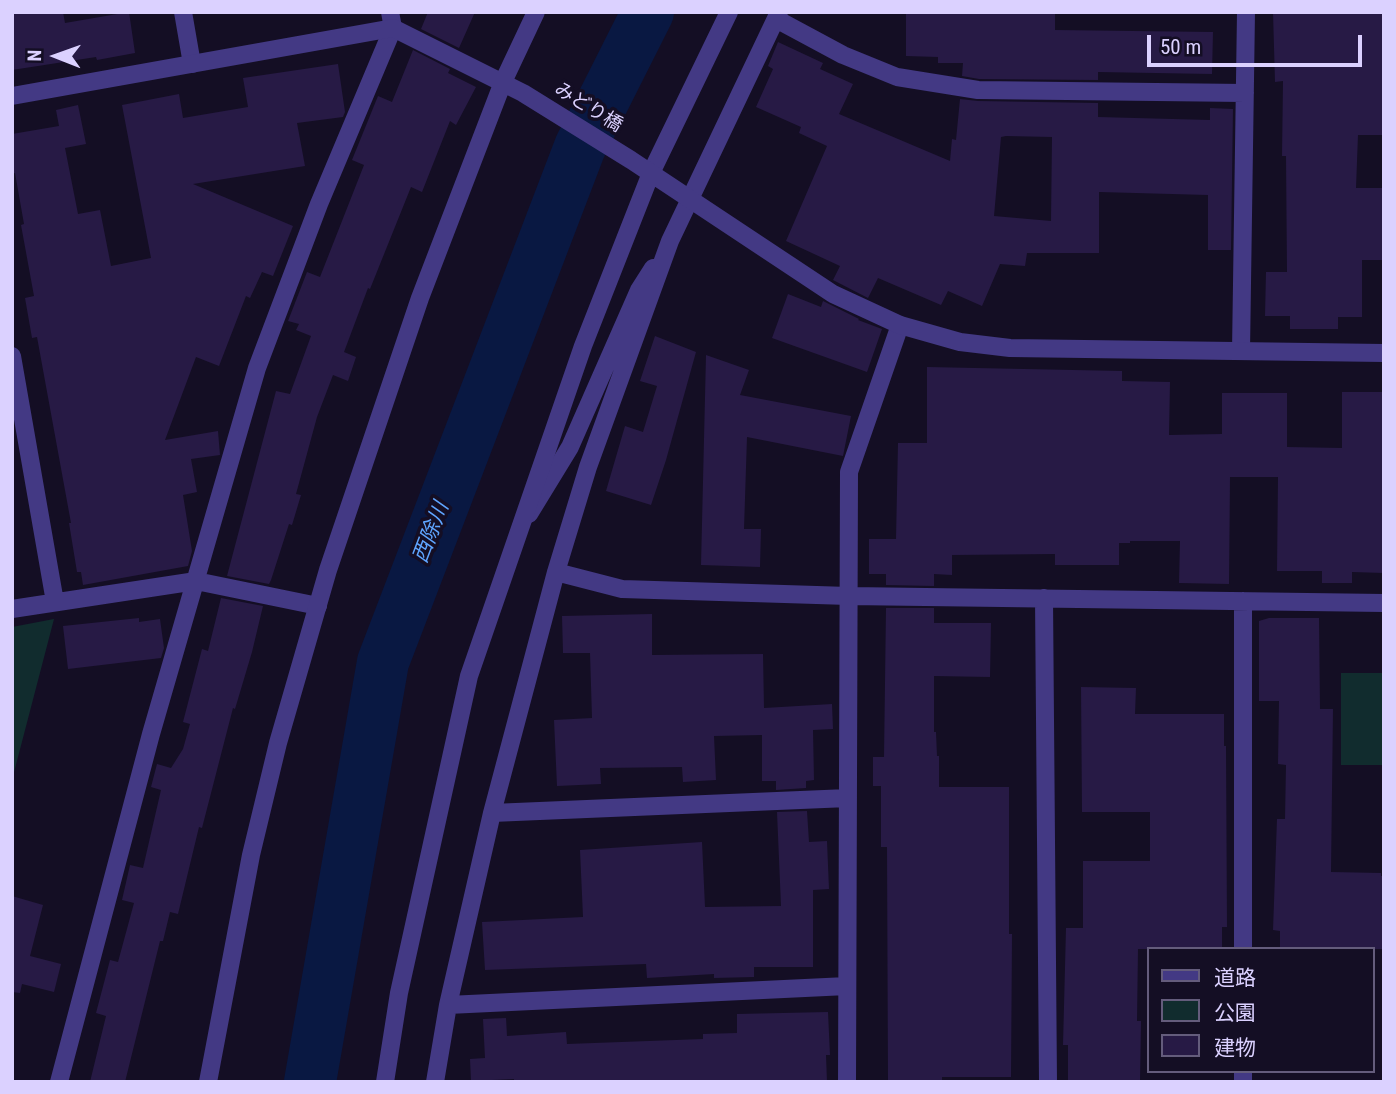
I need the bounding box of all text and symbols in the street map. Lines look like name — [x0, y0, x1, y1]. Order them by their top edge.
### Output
north arrow — [21, 21, 91, 91]
scale bar — [1151, 21, 1366, 65]
text: 50 m — [1160, 35, 1201, 59]
text: N — [23, 50, 46, 62]
street label: みどり橋 — [550, 78, 626, 138]
water label: 西除川 — [409, 499, 455, 567]
legend — [1148, 947, 1375, 1073]
text: 道路 — [1214, 966, 1256, 990]
text: 公園 — [1214, 1001, 1256, 1025]
text: 建物 — [1214, 1036, 1256, 1060]

